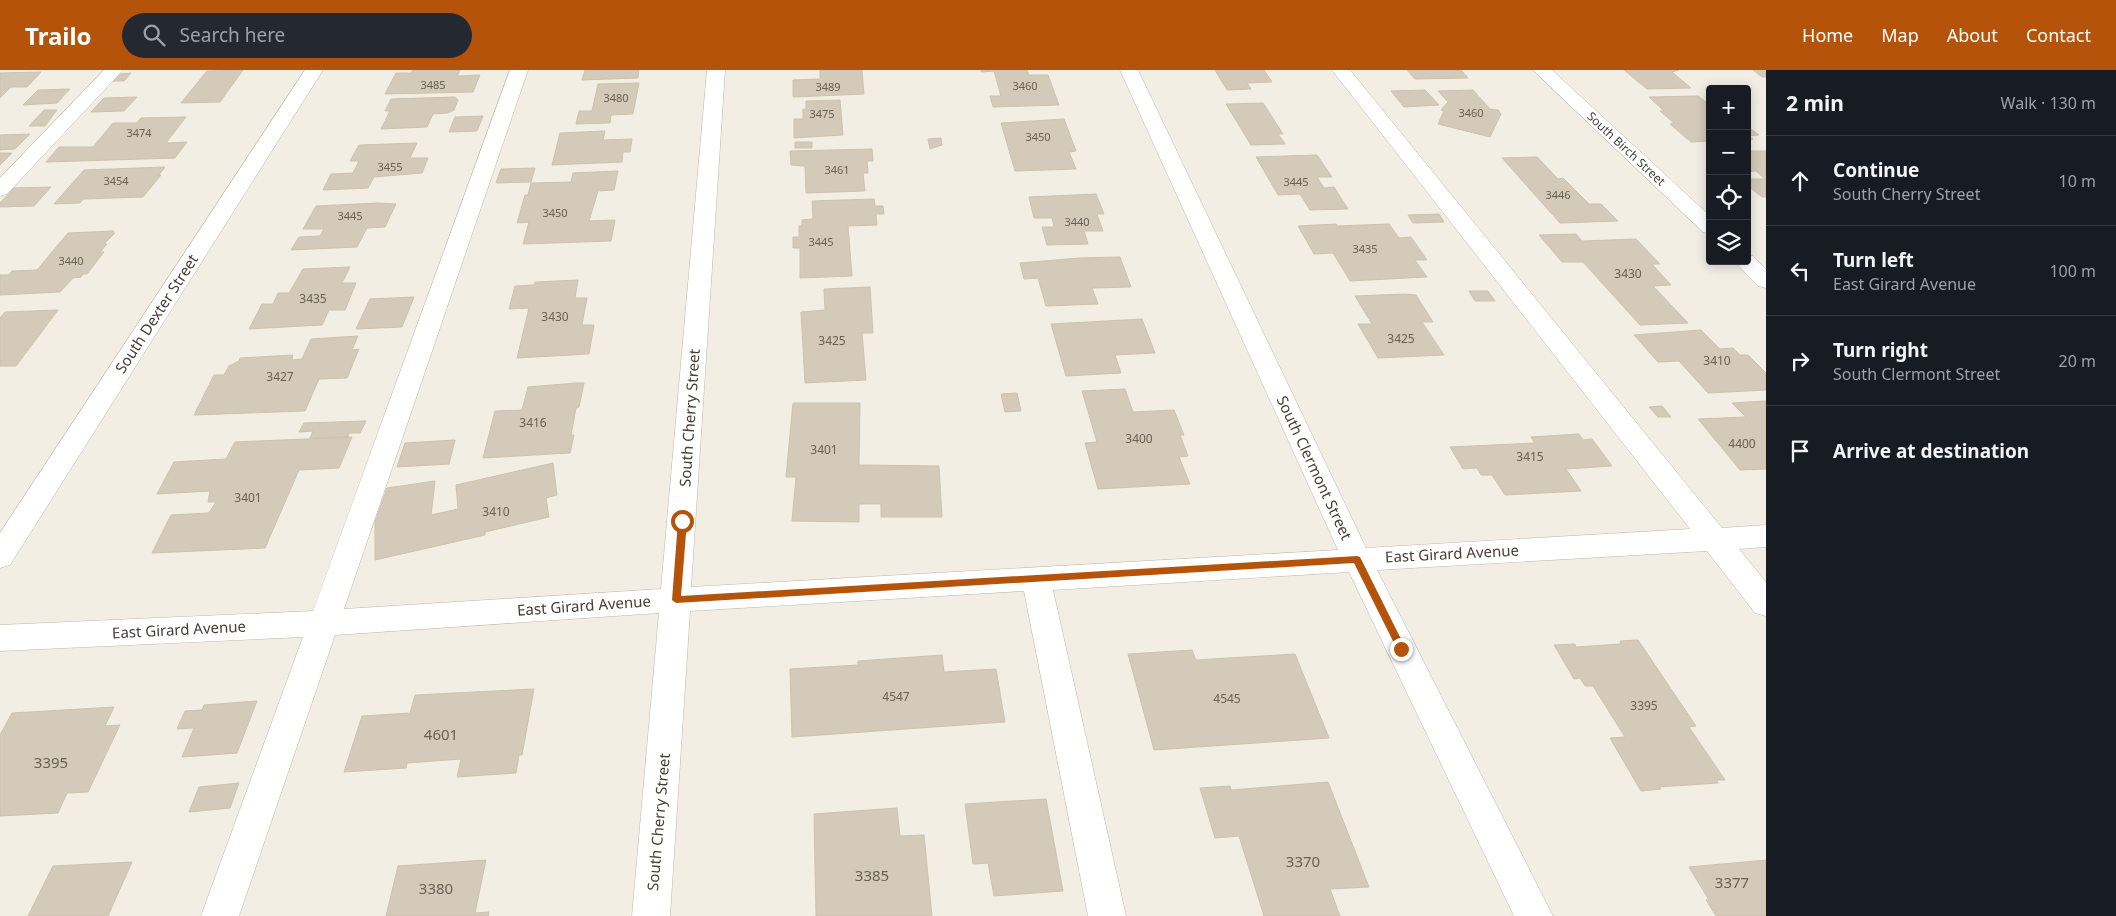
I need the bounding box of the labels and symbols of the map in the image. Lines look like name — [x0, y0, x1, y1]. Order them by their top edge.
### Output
house number: 3485 — [420, 77, 446, 92]
house number: 3460 — [1012, 78, 1038, 93]
house number: 3489 — [815, 79, 841, 94]
house number: 3480 — [603, 90, 629, 105]
house number: 3460 — [1458, 105, 1484, 120]
house number: 3475 — [809, 106, 835, 121]
street label: South Birch Street — [1583, 108, 1670, 190]
house number: 3474 — [126, 125, 152, 140]
house number: 3450 — [1025, 129, 1051, 144]
house number: 3455 — [377, 159, 403, 174]
house number: 3461 — [824, 162, 850, 177]
house number: 3454 — [103, 173, 129, 188]
house number: 3445 — [1283, 174, 1309, 189]
house number: 3446 — [1545, 187, 1571, 202]
house number: 3450 — [542, 205, 568, 220]
house number: 3445 — [337, 208, 363, 223]
house number: 3440 — [1064, 214, 1090, 229]
house number: 3445 — [808, 234, 834, 249]
house number: 3435 — [1352, 241, 1378, 256]
street label: South Dexter Street — [110, 250, 202, 377]
house number: 3440 — [58, 253, 84, 268]
house number: 3430 — [1614, 265, 1642, 282]
house number: 3435 — [299, 290, 327, 307]
house number: 3430 — [541, 308, 569, 325]
house number: 3425 — [1387, 330, 1415, 347]
house number: 3425 — [818, 332, 846, 349]
street label: South Cherry Street — [674, 348, 704, 488]
house number: 3410 — [1703, 352, 1731, 369]
house number: 3427 — [266, 368, 294, 385]
street label: South Clermont Street — [1273, 392, 1357, 543]
house number: 3416 — [519, 414, 547, 431]
house number: 3400 — [1125, 430, 1153, 447]
house number: 4400 — [1728, 435, 1756, 452]
house number: 3401 — [810, 441, 838, 458]
house number: 3415 — [1516, 448, 1544, 465]
house number: 3401 — [234, 489, 262, 506]
house number: 3410 — [482, 503, 510, 520]
route start — [671, 510, 694, 533]
street label: East Girard Avenue — [1384, 540, 1519, 566]
street label: East Girard Avenue — [516, 590, 651, 620]
street label: East Girard Avenue — [111, 616, 246, 642]
route end — [1390, 638, 1413, 661]
house number: 4547 — [882, 688, 910, 705]
house number: 4545 — [1213, 690, 1241, 707]
house number: 3395 — [1630, 697, 1658, 714]
house number: 4601 — [424, 724, 458, 744]
house number: 3395 — [34, 752, 68, 772]
street label: South Cherry Street — [642, 752, 674, 892]
house number: 3370 — [1286, 851, 1320, 871]
house number: 3385 — [855, 865, 889, 885]
house number: 3377 — [1715, 872, 1749, 892]
house number: 3380 — [419, 878, 453, 898]

